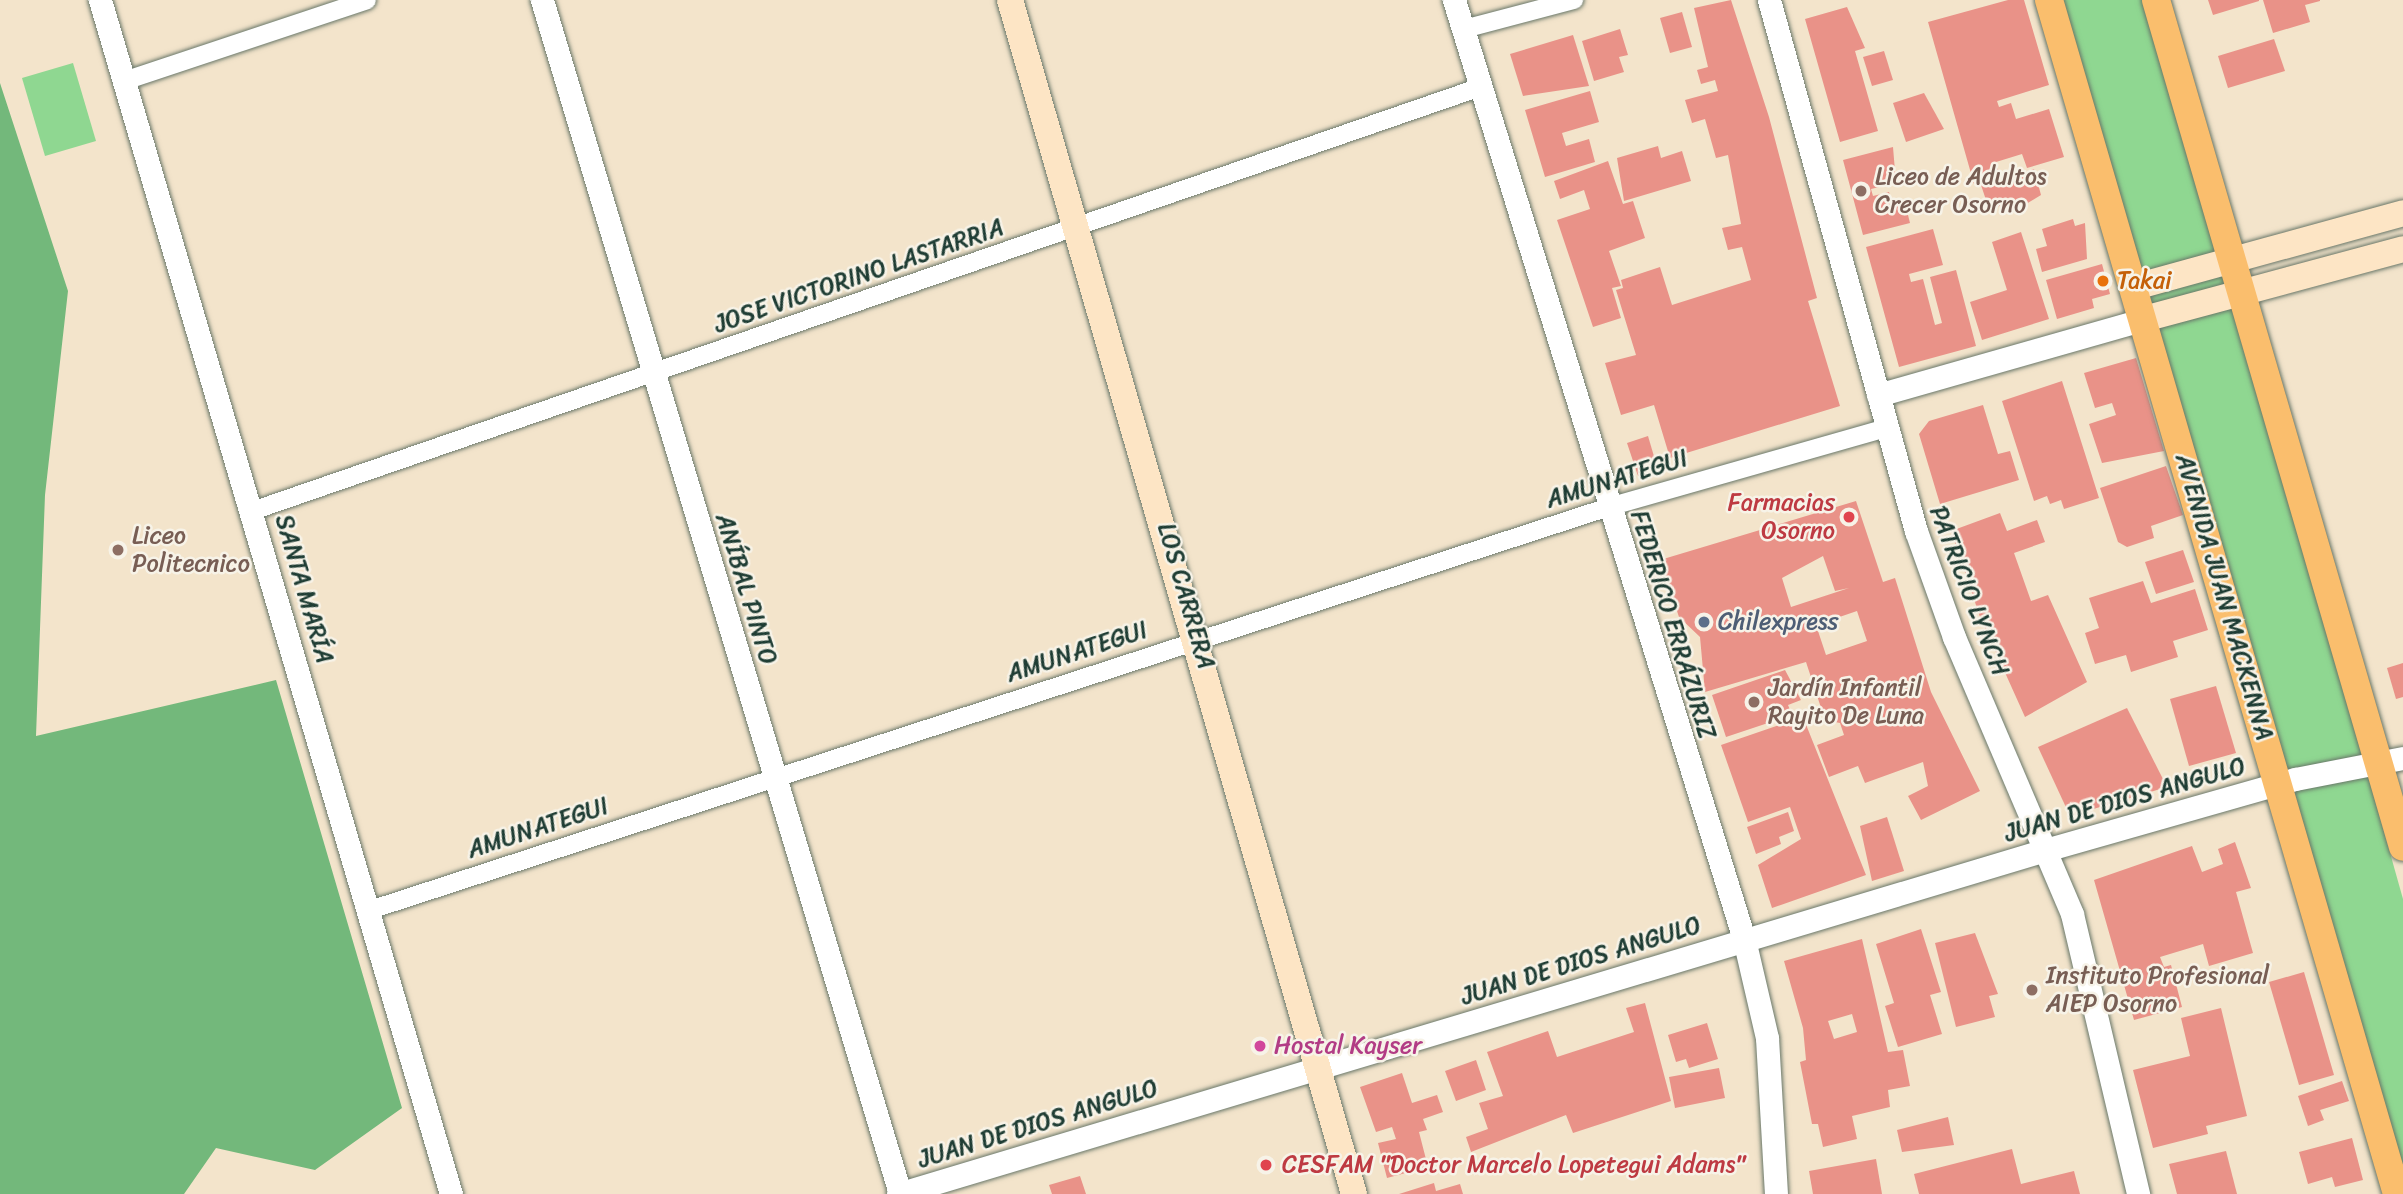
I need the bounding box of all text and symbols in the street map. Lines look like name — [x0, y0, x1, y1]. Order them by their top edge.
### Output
place label: Liceo de Adultos Crecer Osorno — [1875, 163, 2047, 219]
marker: Liceo de Adultos Crecer Osorno — [1853, 183, 1869, 199]
street label: JOSE VICTORINO LASTARRIA — [709, 212, 1009, 340]
place label: Takai — [2117, 267, 2172, 295]
marker: Takai — [2095, 273, 2111, 289]
street label: AMUNATEGUI — [1543, 444, 1691, 514]
street label: AVENIDA JUAN MACKENNA — [2169, 451, 2279, 743]
place label: Farmacias Osorno — [1728, 489, 1835, 545]
street label: PATRICIO LYNCH — [1923, 502, 2015, 680]
street label: FEDERICO ERRÁZURIZ — [1625, 508, 1721, 742]
street label: ANÍBAL PINTO — [709, 509, 783, 669]
marker: Farmacias Osorno — [1841, 509, 1857, 525]
street label: SANTA MARÍA — [269, 511, 339, 667]
street label: LOS CARRERA — [1151, 519, 1221, 673]
place label: Liceo Politecnico — [132, 522, 250, 578]
marker: Liceo Politecnico — [110, 542, 126, 558]
place label: Chilexpress — [1718, 608, 1839, 636]
marker: Chilexpress — [1696, 614, 1712, 630]
street label: AMUNATEGUI — [1003, 616, 1151, 688]
place label: Jardín Infantil Rayito De Luna — [1768, 674, 1924, 730]
marker: Jardín Infantil Rayito De Luna — [1746, 694, 1762, 710]
street label: JUAN DE DIOS ANGULO — [2001, 752, 2249, 848]
street label: AMUNATEGUI — [464, 792, 612, 864]
street label: JUAN DE DIOS ANGULO — [1458, 911, 1704, 1011]
place label: Instituto Profesional AIEP Osorno — [2046, 962, 2268, 1018]
marker: Instituto Profesional AIEP Osorno — [2024, 982, 2040, 998]
place label: Hostal Kayser — [1274, 1032, 1422, 1060]
marker: Hostal Kayser — [1252, 1038, 1268, 1054]
street label: JUAN DE DIOS ANGULO — [915, 1074, 1161, 1174]
place label: CESFAM "Doctor Marcelo Lopetegui Adams" — [1282, 1151, 1745, 1179]
marker: CESFAM "Doctor Marcelo Lopetegui Adams" — [1256, 1155, 1276, 1175]

